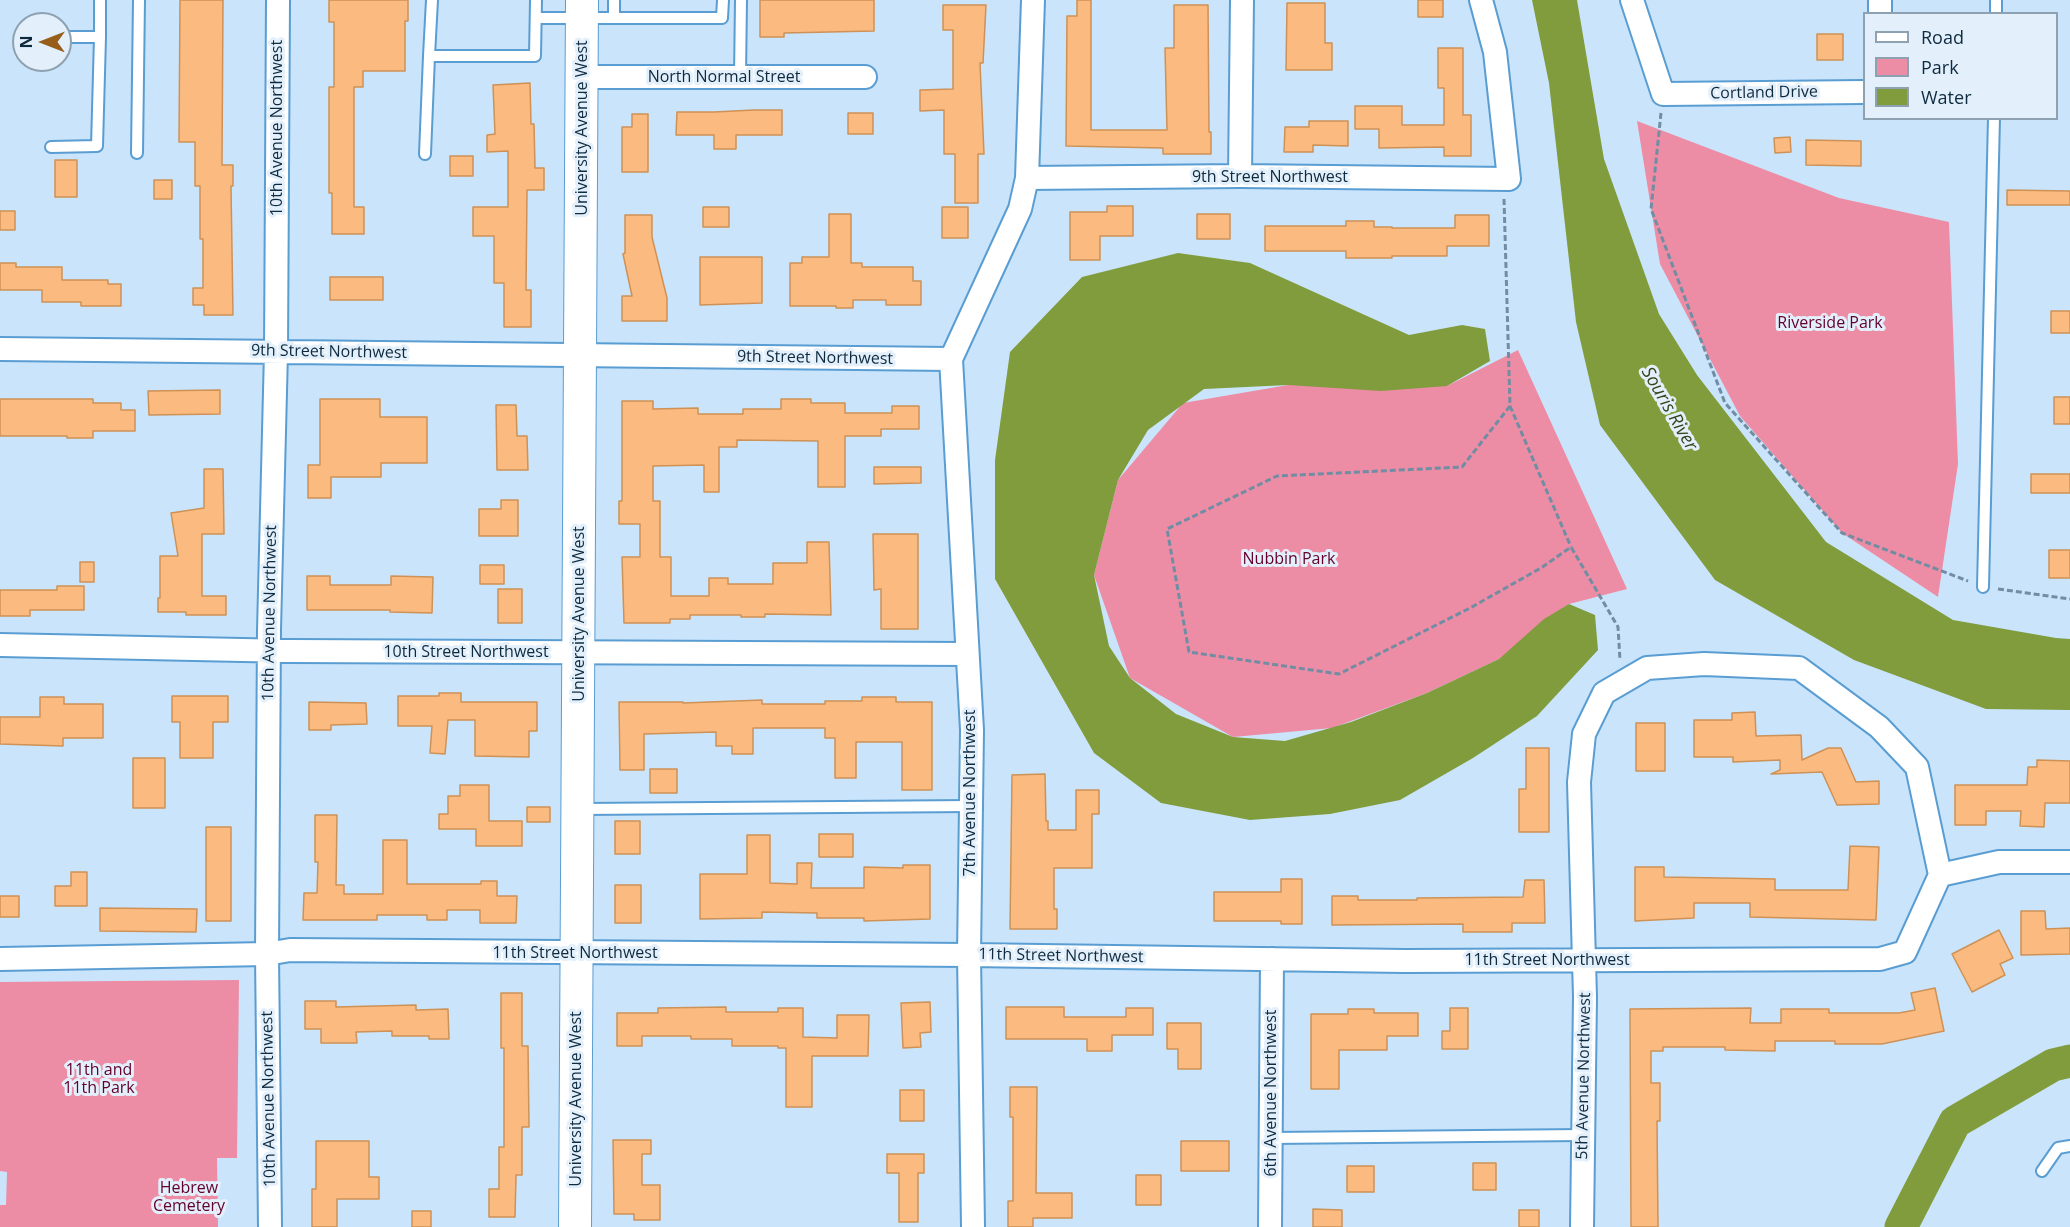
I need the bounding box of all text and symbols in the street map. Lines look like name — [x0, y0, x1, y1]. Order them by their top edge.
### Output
north arrow — [12, 12, 72, 72]
legend — [1863, 12, 2058, 120]
text: Road — [1921, 25, 1964, 49]
text: N — [15, 36, 37, 49]
street label: 10th Avenue Northwest — [267, 40, 287, 216]
street label: University Avenue West — [572, 40, 592, 216]
text: Park — [1921, 55, 1959, 79]
street label: North Normal Street — [648, 67, 800, 87]
street label: Cortland Drive — [1710, 82, 1818, 104]
text: Water — [1921, 85, 1972, 109]
street label: 9th Street Northwest — [1192, 167, 1348, 187]
park label: Riverside Park — [1777, 313, 1883, 333]
street label: 9th Street Northwest — [251, 341, 407, 363]
street label: 9th Street Northwest — [737, 347, 893, 369]
water label: Souris River — [1636, 363, 1702, 455]
street label: 10th Avenue Northwest — [259, 525, 281, 701]
street label: University Avenue West — [569, 526, 589, 702]
park label: Nubbin Park — [1243, 549, 1335, 569]
street label: 10th Street Northwest — [383, 642, 549, 662]
street label: 7th Avenue Northwest — [960, 709, 980, 877]
street label: 11th Street Northwest — [492, 943, 658, 963]
street label: 11th Street Northwest — [978, 945, 1144, 967]
street label: 11th Street Northwest — [1464, 950, 1630, 970]
street label: 5th Avenue Northwest — [1573, 992, 1595, 1160]
street label: 6th Avenue Northwest — [1261, 1009, 1281, 1177]
street label: 10th Avenue Northwest — [258, 1011, 280, 1187]
street label: University Avenue West — [566, 1011, 586, 1187]
park label: 11th and 11th Park — [63, 1060, 135, 1098]
park label: Hebrew Cemetery — [153, 1178, 225, 1216]

